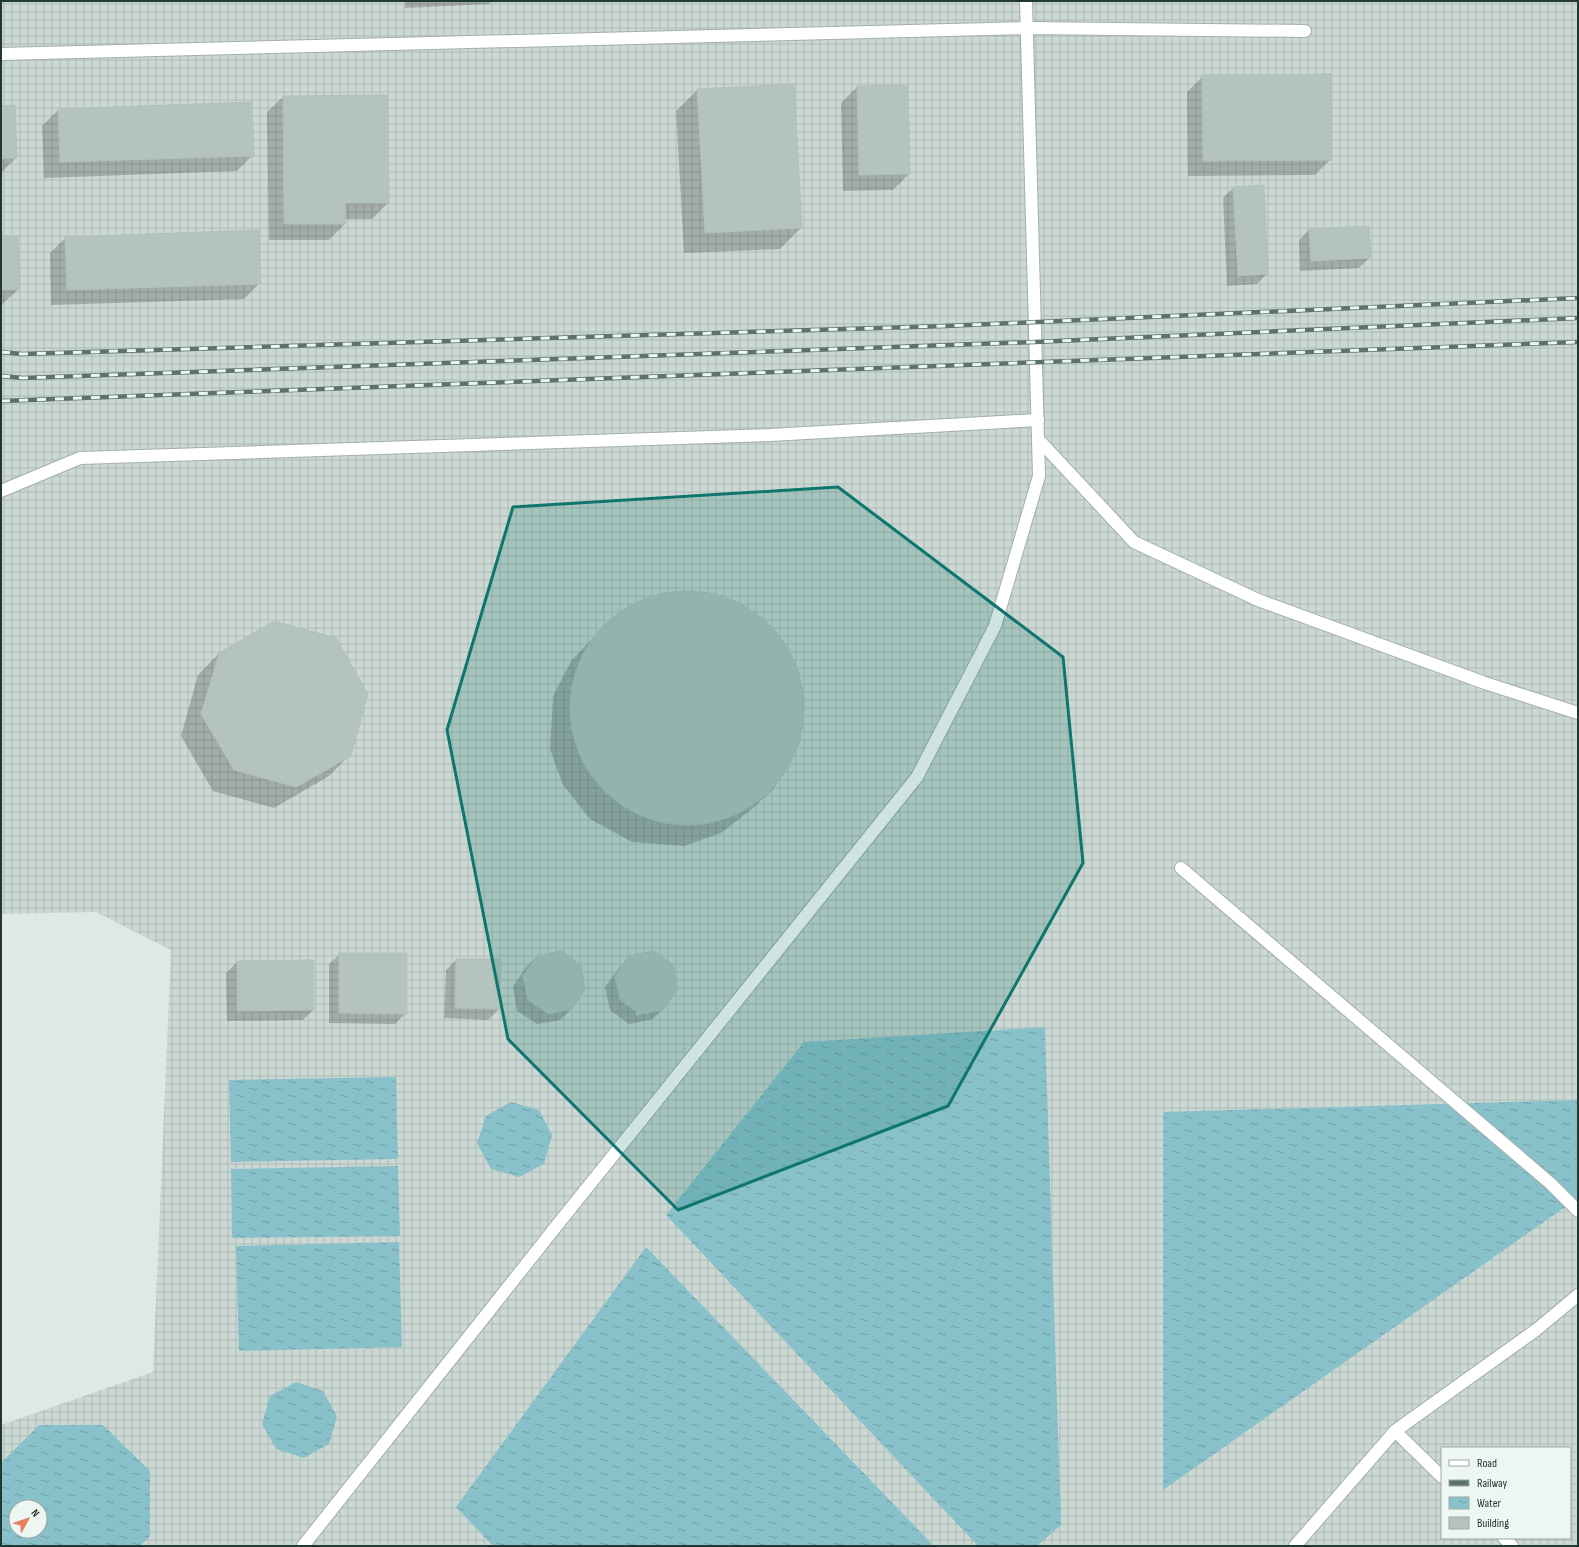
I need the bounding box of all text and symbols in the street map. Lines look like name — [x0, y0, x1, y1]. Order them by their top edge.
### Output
legend — [1441, 1447, 1571, 1539]
text: Road — [1477, 1456, 1497, 1471]
text: Railway — [1477, 1476, 1508, 1491]
text: Water — [1477, 1496, 1501, 1511]
north arrow — [8, 1499, 48, 1539]
text: N — [28, 1506, 42, 1519]
text: Building — [1477, 1516, 1509, 1531]

